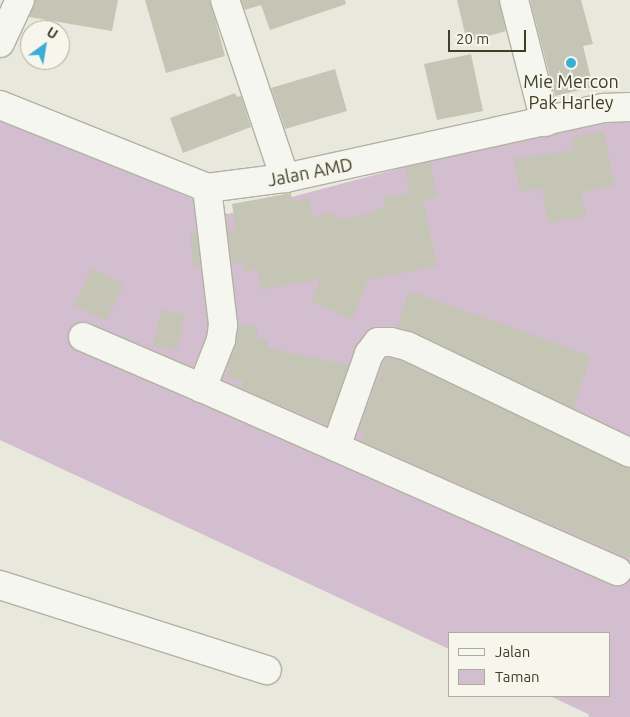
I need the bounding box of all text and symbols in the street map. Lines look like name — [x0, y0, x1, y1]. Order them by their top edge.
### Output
north arrow — [20, 20, 70, 70]
scale bar — [450, 20, 528, 52]
text: U — [44, 24, 61, 43]
text: 20 m — [456, 30, 489, 47]
marker: Mie Mercon Pak Harley — [565, 57, 577, 69]
place label: Mie Mercon Pak Harley — [523, 71, 619, 114]
street label: Jalan AMD — [265, 153, 355, 191]
legend — [448, 632, 610, 697]
text: Jalan — [495, 643, 530, 660]
text: Taman — [495, 668, 540, 685]

